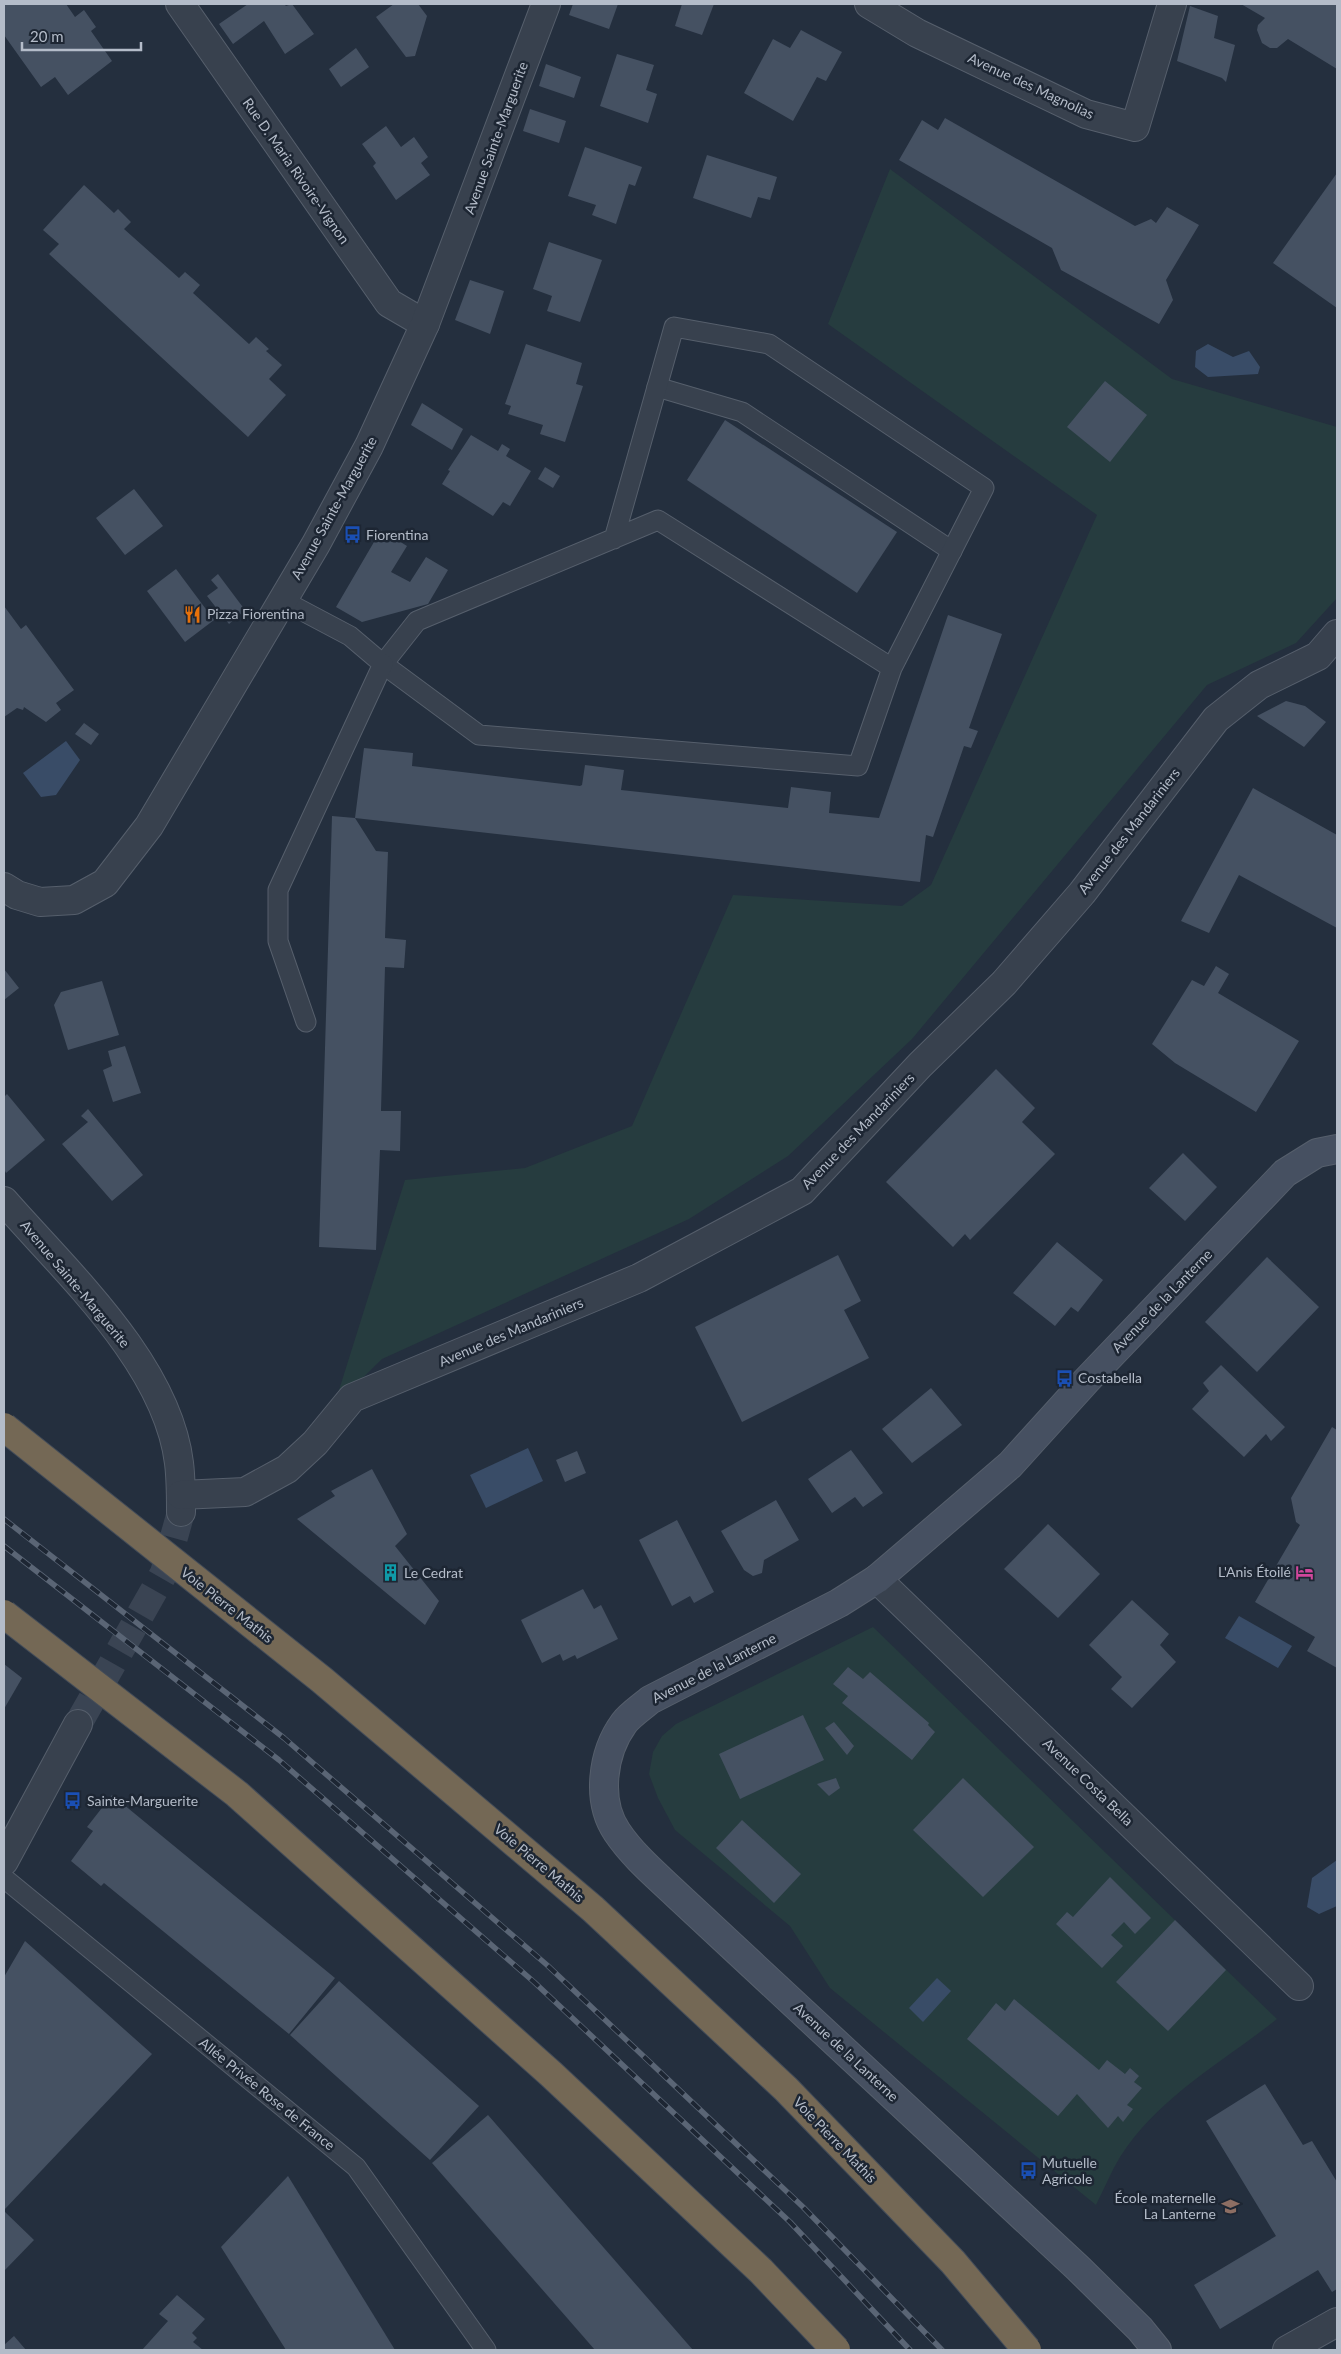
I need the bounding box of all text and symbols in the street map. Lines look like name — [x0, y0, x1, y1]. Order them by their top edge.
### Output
scale bar — [22, 20, 141, 52]
text: 20 m — [30, 27, 64, 45]
street label: Avenue des Magnolias — [965, 49, 1097, 122]
street label: Avenue Sainte-Marguerite — [460, 59, 531, 216]
street label: Rue D. Maria Rivoire-Vignon — [239, 94, 353, 247]
street label: Avenue Sainte-Marguerite — [287, 433, 380, 582]
bus stop icon: Fiorentina — [342, 525, 362, 545]
place label: Fiorentina — [366, 526, 429, 543]
restaurant icon: Pizza Fiorentina — [183, 604, 203, 624]
place label: Pizza Fiorentina — [207, 605, 304, 622]
street label: Avenue des Mandariniers — [1074, 764, 1183, 897]
street label: Avenue des Mandariniers — [798, 1069, 918, 1192]
street label: Avenue Sainte-Marguerite — [17, 1217, 134, 1351]
street label: Avenue de la Lanterne — [1108, 1245, 1215, 1356]
street label: Avenue des Mandariniers — [436, 1293, 586, 1370]
bus stop icon: Costabella — [1054, 1368, 1074, 1388]
place label: Costabella — [1078, 1369, 1142, 1386]
hotel icon: L'Anis Étoilé — [1295, 1562, 1315, 1582]
street label: Voie Pierre Mathis — [178, 1563, 277, 1646]
building icon: Le Cedrat — [380, 1563, 400, 1583]
place label: L'Anis Étoilé — [1218, 1563, 1291, 1580]
place label: Le Cedrat — [404, 1564, 463, 1581]
street label: Avenue de la Lanterne — [649, 1629, 779, 1706]
street label: Avenue Costa Bella — [1040, 1734, 1137, 1829]
bus stop icon: Sainte-Marguerite — [63, 1791, 83, 1811]
place label: Sainte-Marguerite — [87, 1792, 198, 1809]
street label: Voie Pierre Mathis — [491, 1820, 588, 1905]
street label: Avenue de la Lanterne — [790, 1999, 902, 2105]
street label: Allée Privée Rose de France — [196, 2034, 339, 2154]
street label: Voie Pierre Mathis — [790, 2093, 881, 2186]
place label: Mutuelle Agricole — [1042, 2154, 1097, 2187]
bus stop icon: Mutuelle Agricole — [1018, 2161, 1038, 2181]
place label: École maternelle La Lanterne — [1114, 2189, 1216, 2222]
school or university icon: École maternelle La Lanterne — [1220, 2196, 1240, 2216]

